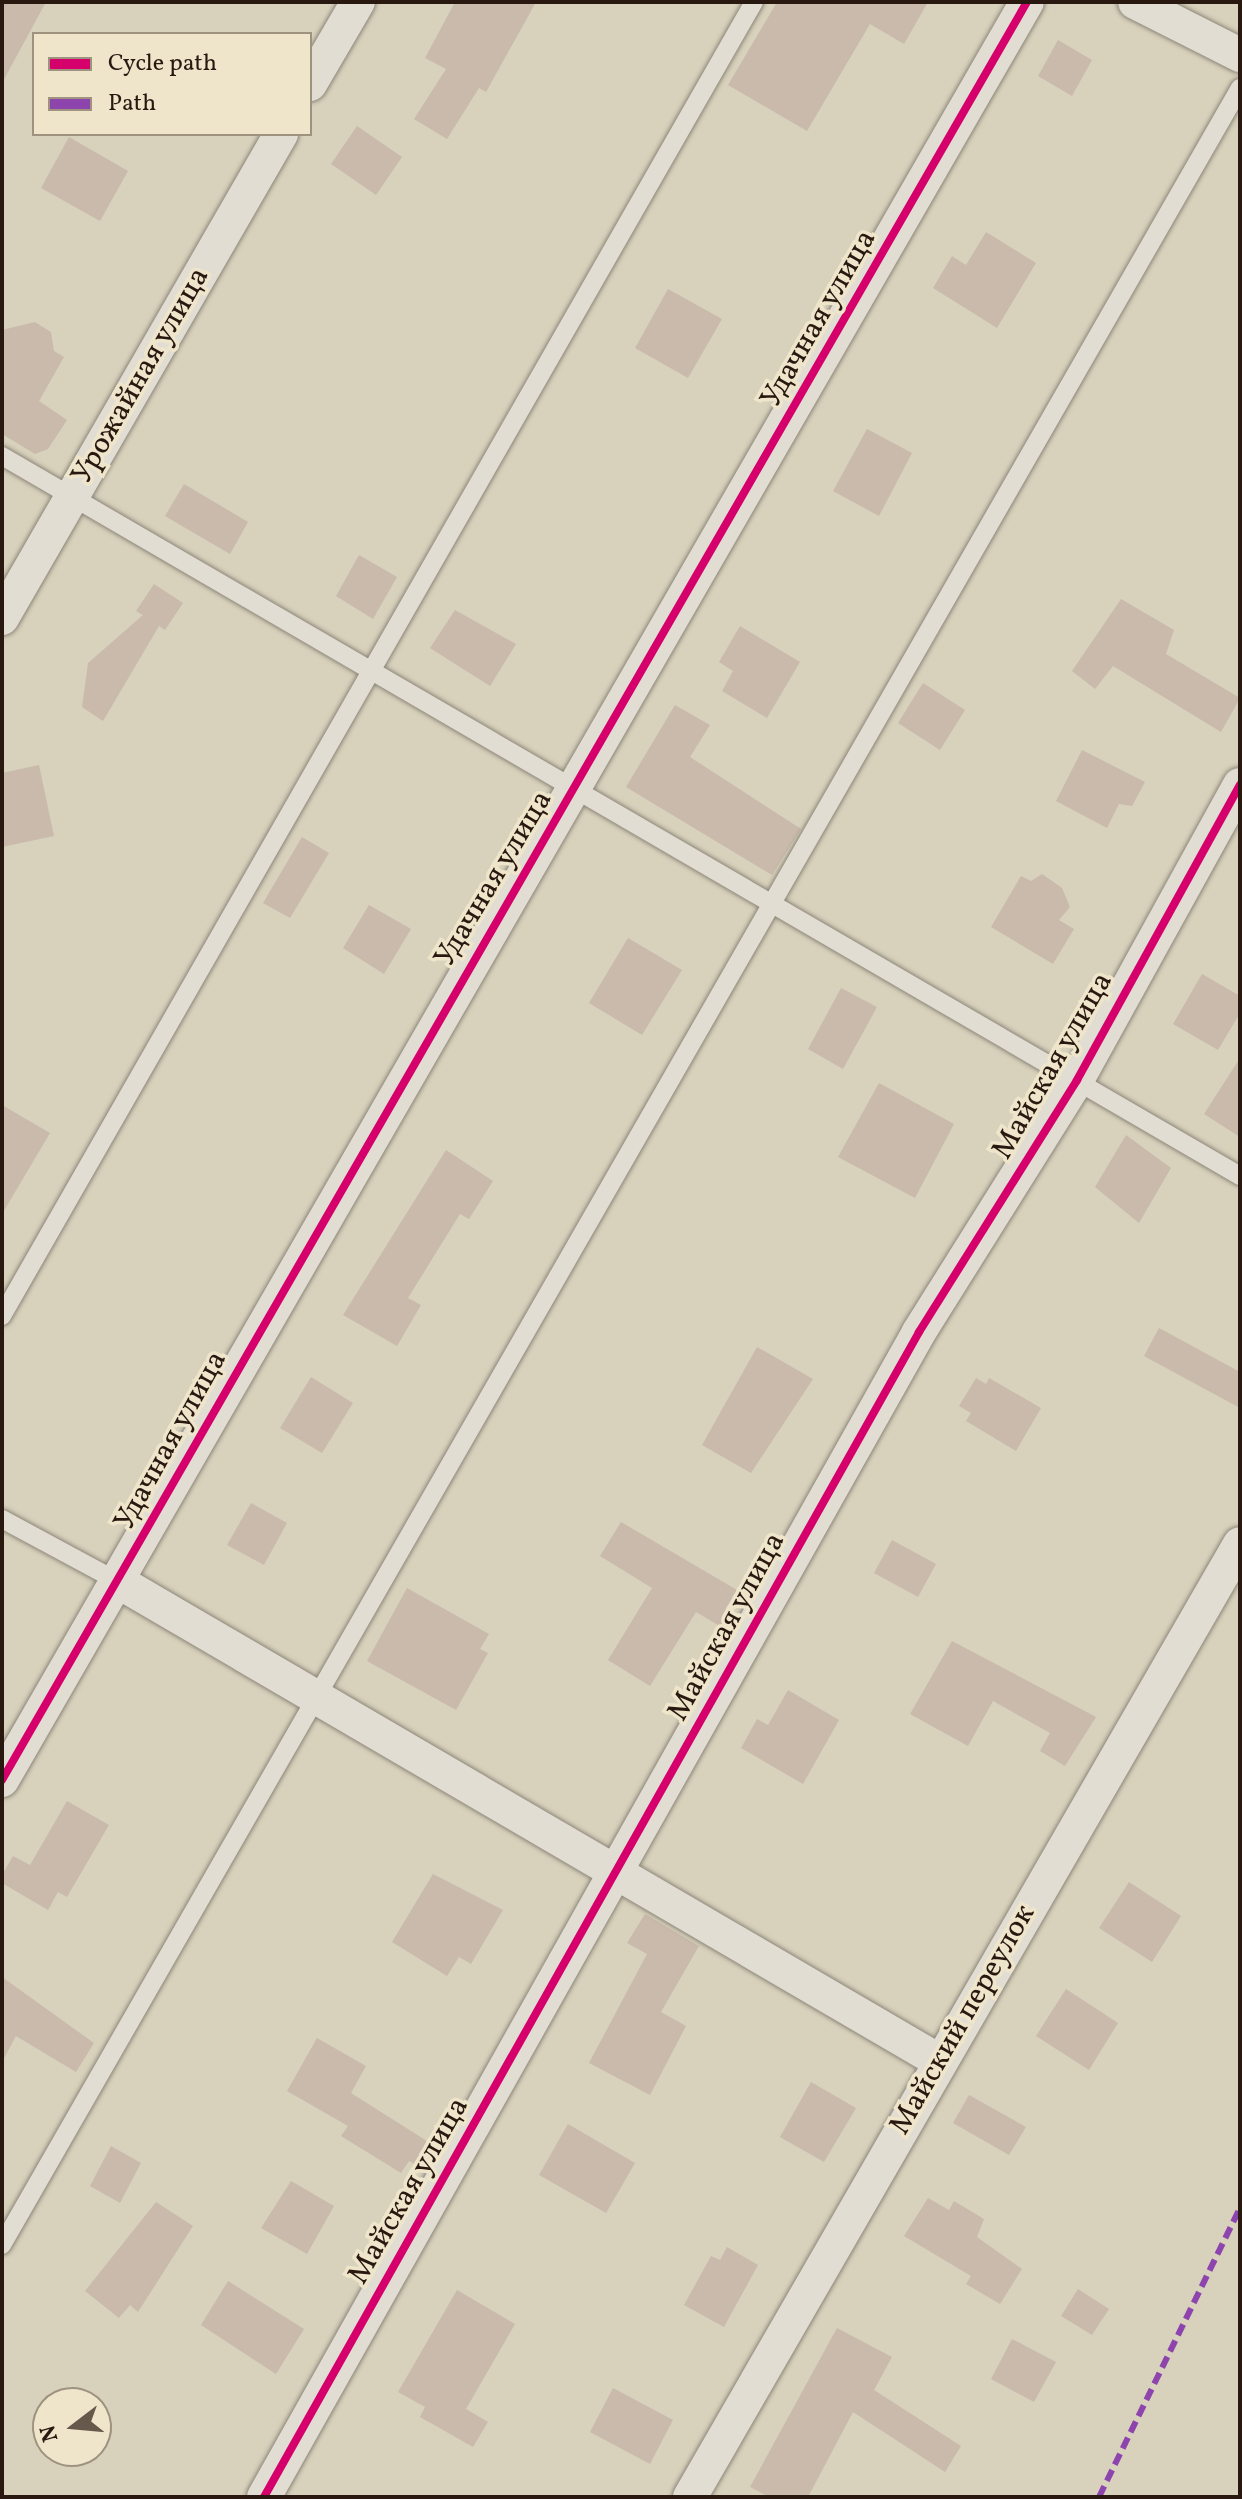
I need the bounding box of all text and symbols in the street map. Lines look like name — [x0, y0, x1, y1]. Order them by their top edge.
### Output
legend — [32, 32, 312, 136]
text: Cycle path — [108, 47, 217, 81]
text: Path — [108, 87, 156, 121]
street label: Удачная улица — [753, 223, 885, 415]
street label: Урожайная улица — [64, 261, 218, 491]
street label: Удачная улица — [427, 784, 561, 974]
street label: Майская улица — [985, 966, 1121, 1166]
street label: Удачная улица — [107, 1345, 235, 1537]
street label: Майская улица — [660, 1526, 794, 1728]
street label: Майский переулок — [883, 1899, 1043, 2141]
street label: Майская улица — [341, 2091, 477, 2291]
north arrow — [32, 2387, 112, 2467]
text: N — [33, 2421, 67, 2445]

